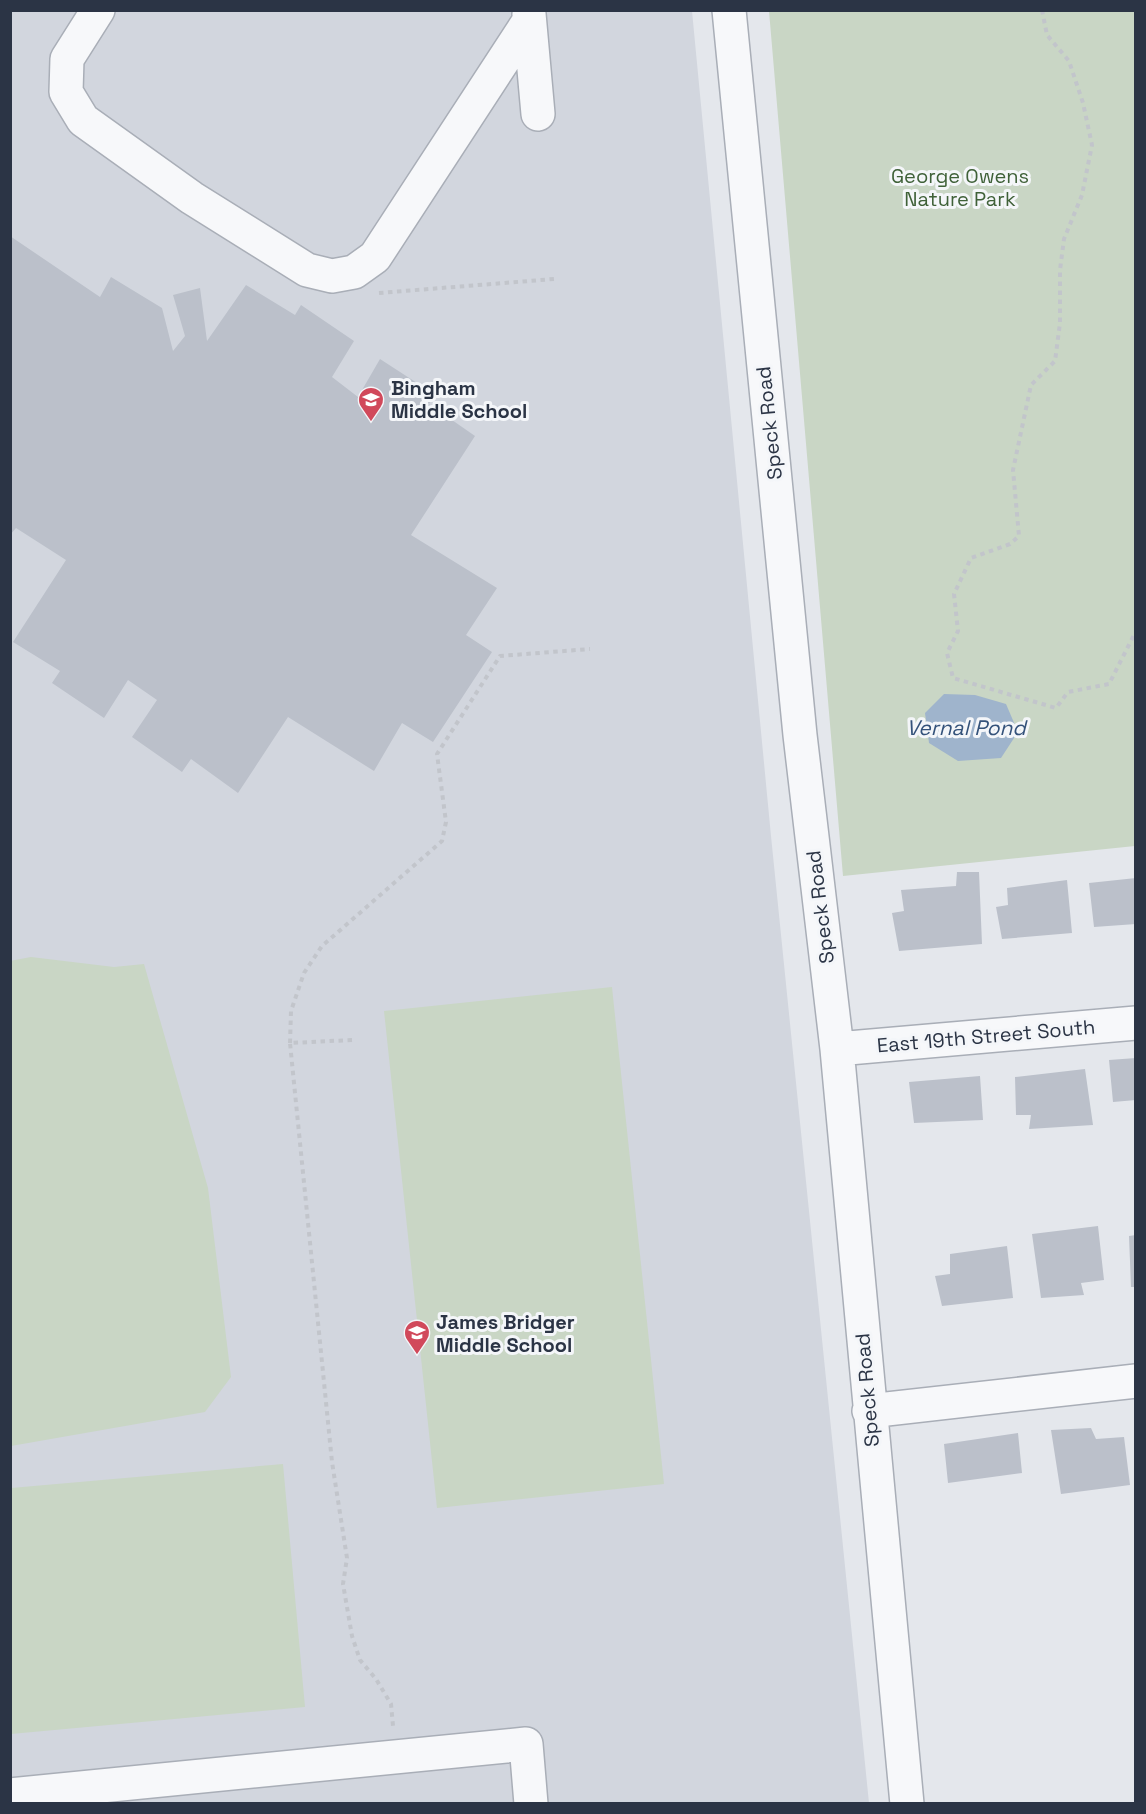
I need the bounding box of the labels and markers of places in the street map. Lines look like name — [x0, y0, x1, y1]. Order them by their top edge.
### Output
place label: Bingham Middle School — [391, 375, 527, 424]
school or university icon: Bingham Middle School — [356, 385, 386, 423]
place label: James Bridger Middle School — [436, 1309, 575, 1358]
school or university icon: James Bridger Middle School — [402, 1318, 432, 1356]

